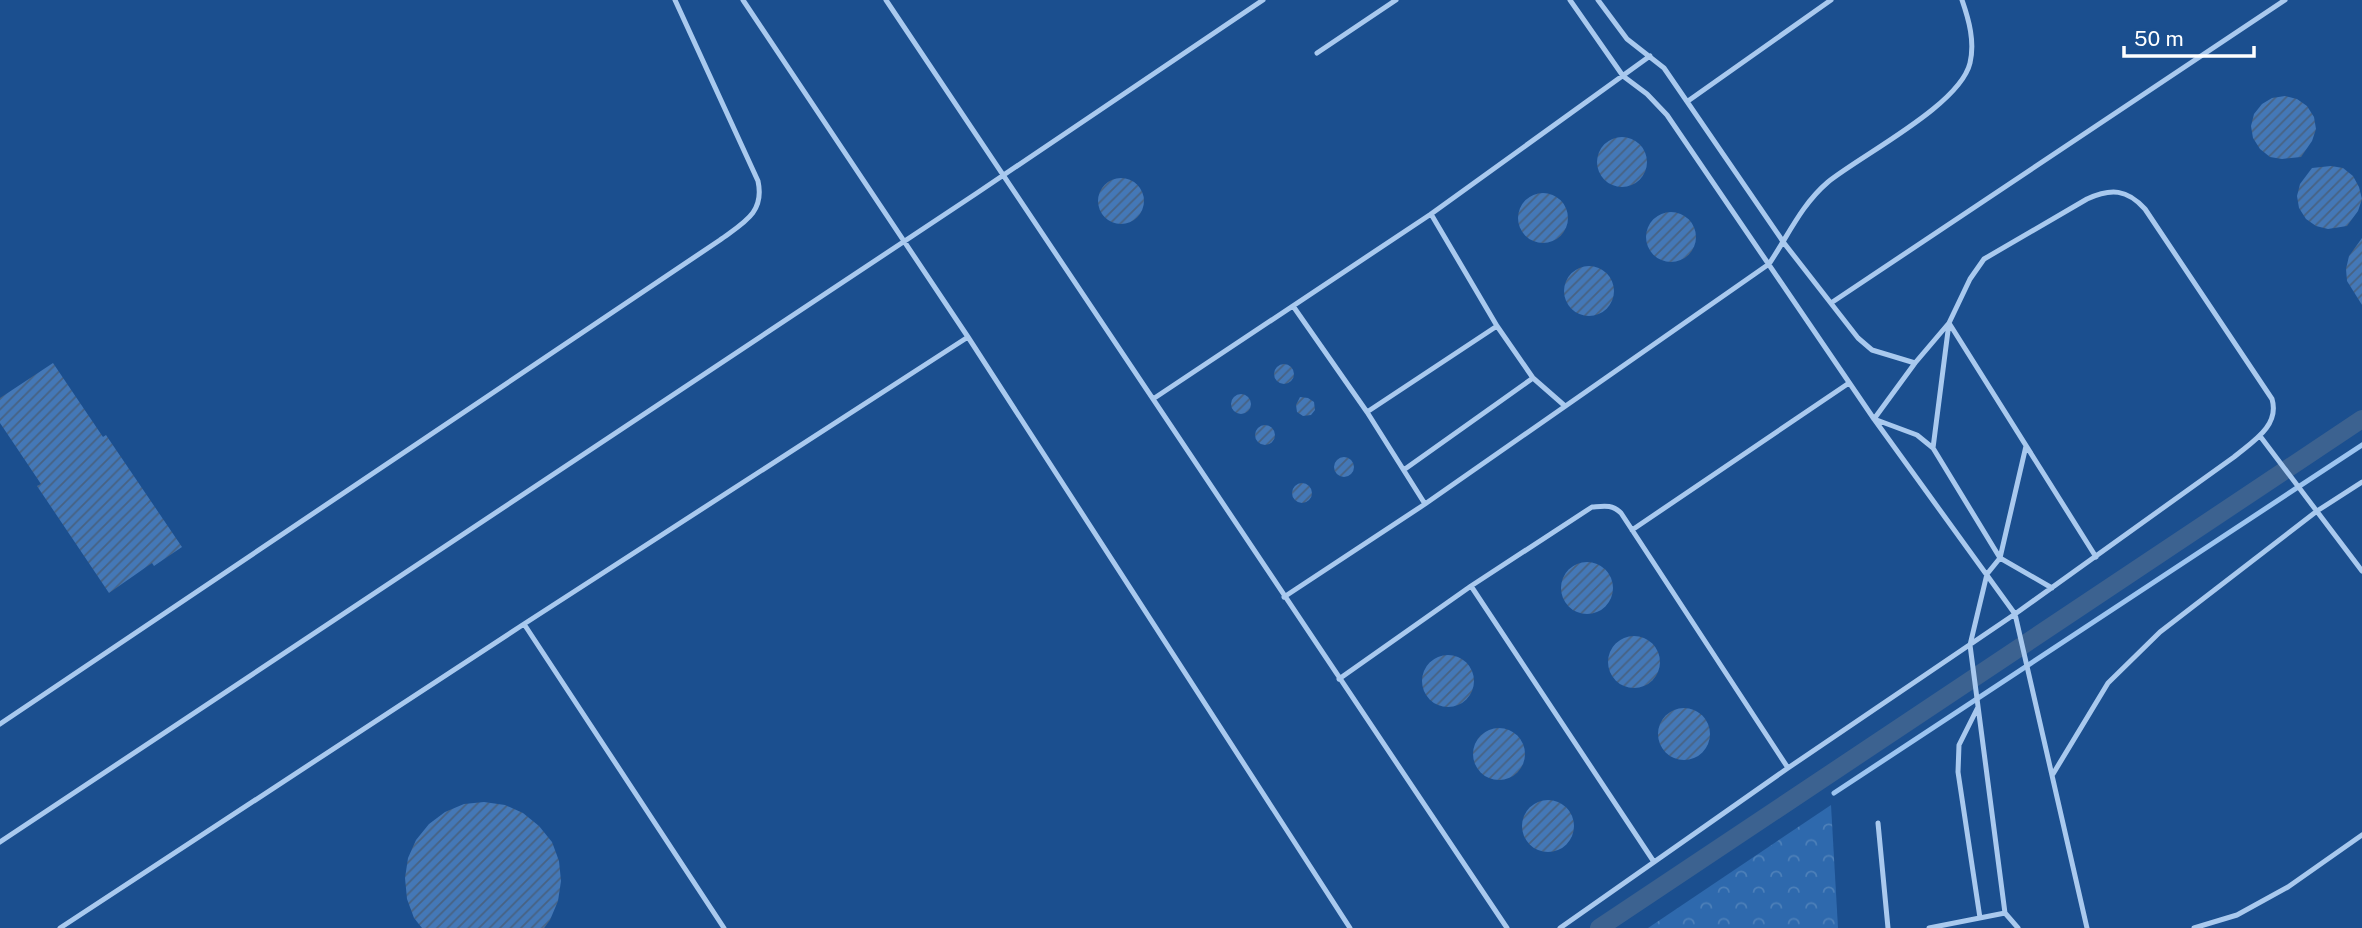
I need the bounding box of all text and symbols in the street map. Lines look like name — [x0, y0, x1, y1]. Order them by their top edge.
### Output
scale bar — [2124, 14, 2254, 58]
text: 50 m — [2134, 26, 2184, 51]

